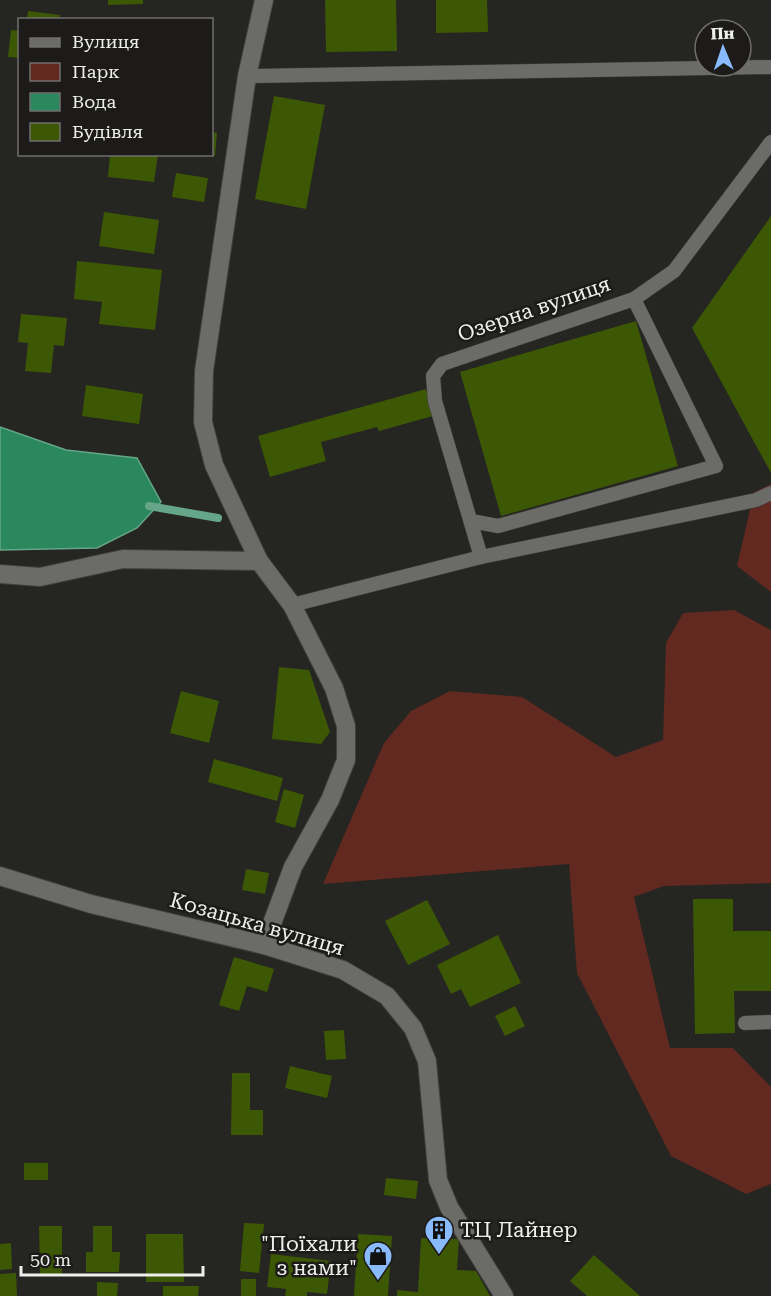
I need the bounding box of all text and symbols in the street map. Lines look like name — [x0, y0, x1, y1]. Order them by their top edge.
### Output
legend — [18, 18, 213, 156]
north arrow — [693, 18, 753, 78]
text: Пн — [710, 24, 735, 43]
text: Вулиця — [72, 31, 139, 52]
text: Парк — [72, 61, 120, 82]
text: Вода — [72, 91, 116, 112]
text: Будівля — [72, 121, 143, 142]
street label: Озерна вулиця — [455, 272, 613, 346]
street label: Козацька вулиця — [167, 888, 347, 960]
building icon: ТЦ Лайнер — [423, 1214, 455, 1256]
place label: ТЦ Лайнер — [460, 1218, 577, 1242]
place label: "Поїхали з нами" — [261, 1232, 357, 1280]
scale bar — [21, 1239, 202, 1277]
shop icon: "Поїхали з нами" — [362, 1240, 394, 1282]
text: 50 m — [30, 1249, 71, 1270]

